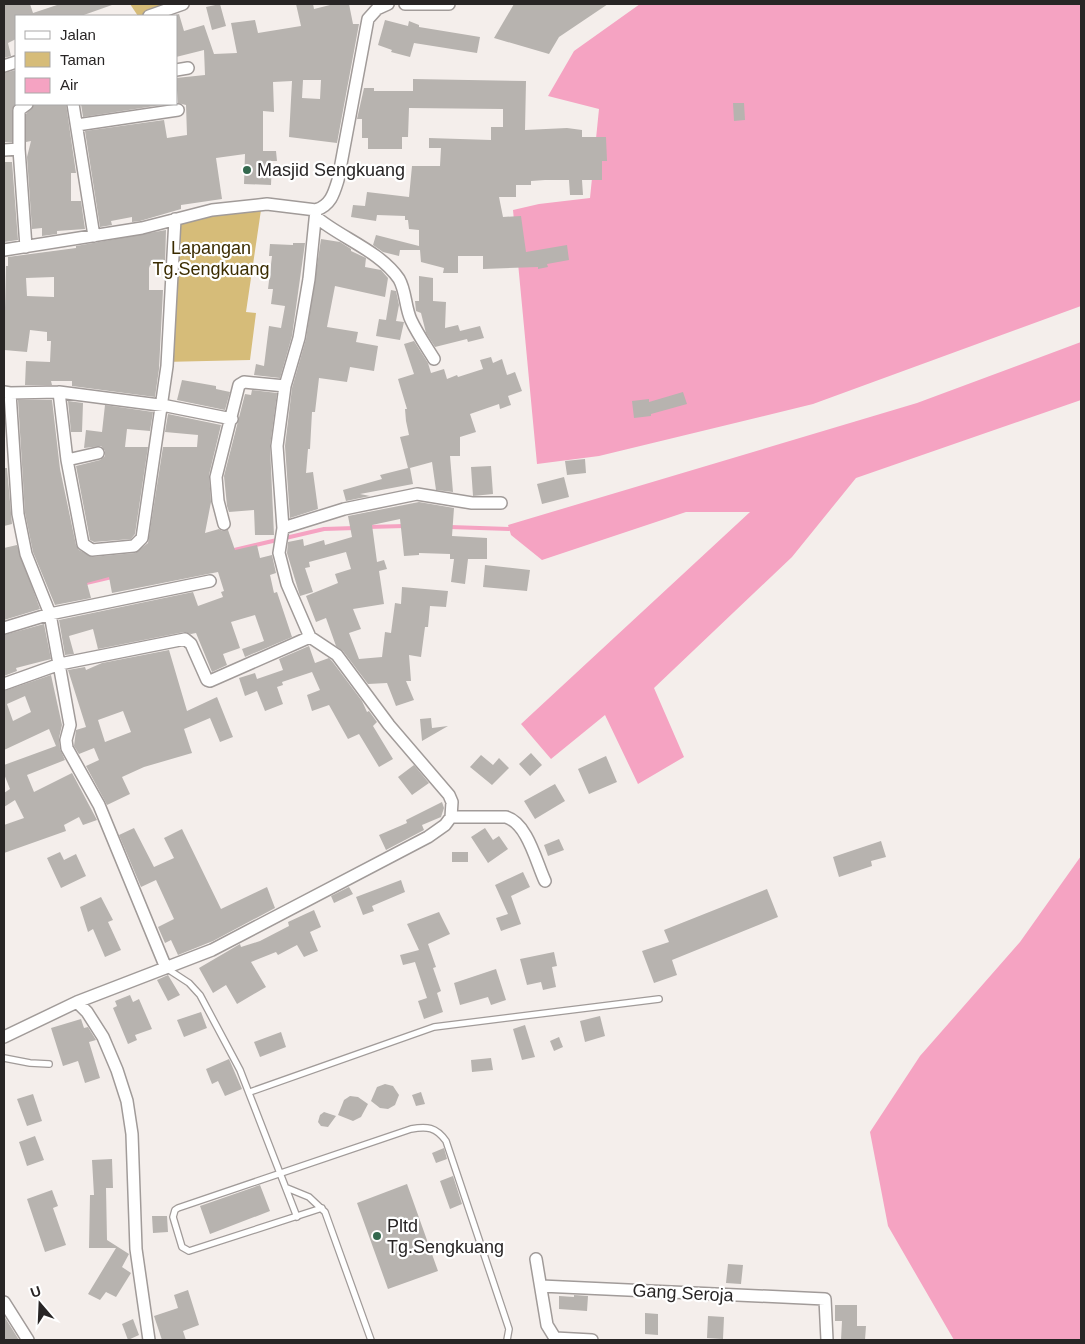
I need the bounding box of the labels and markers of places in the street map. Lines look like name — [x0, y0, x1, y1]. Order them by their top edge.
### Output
place label: Masjid Sengkuang — [257, 160, 405, 180]
marker: Masjid Sengkuang — [241, 164, 253, 176]
place label: Pltd Tg.Sengkuang — [387, 1216, 504, 1257]
marker: Pltd Tg.Sengkuang — [371, 1230, 383, 1242]

